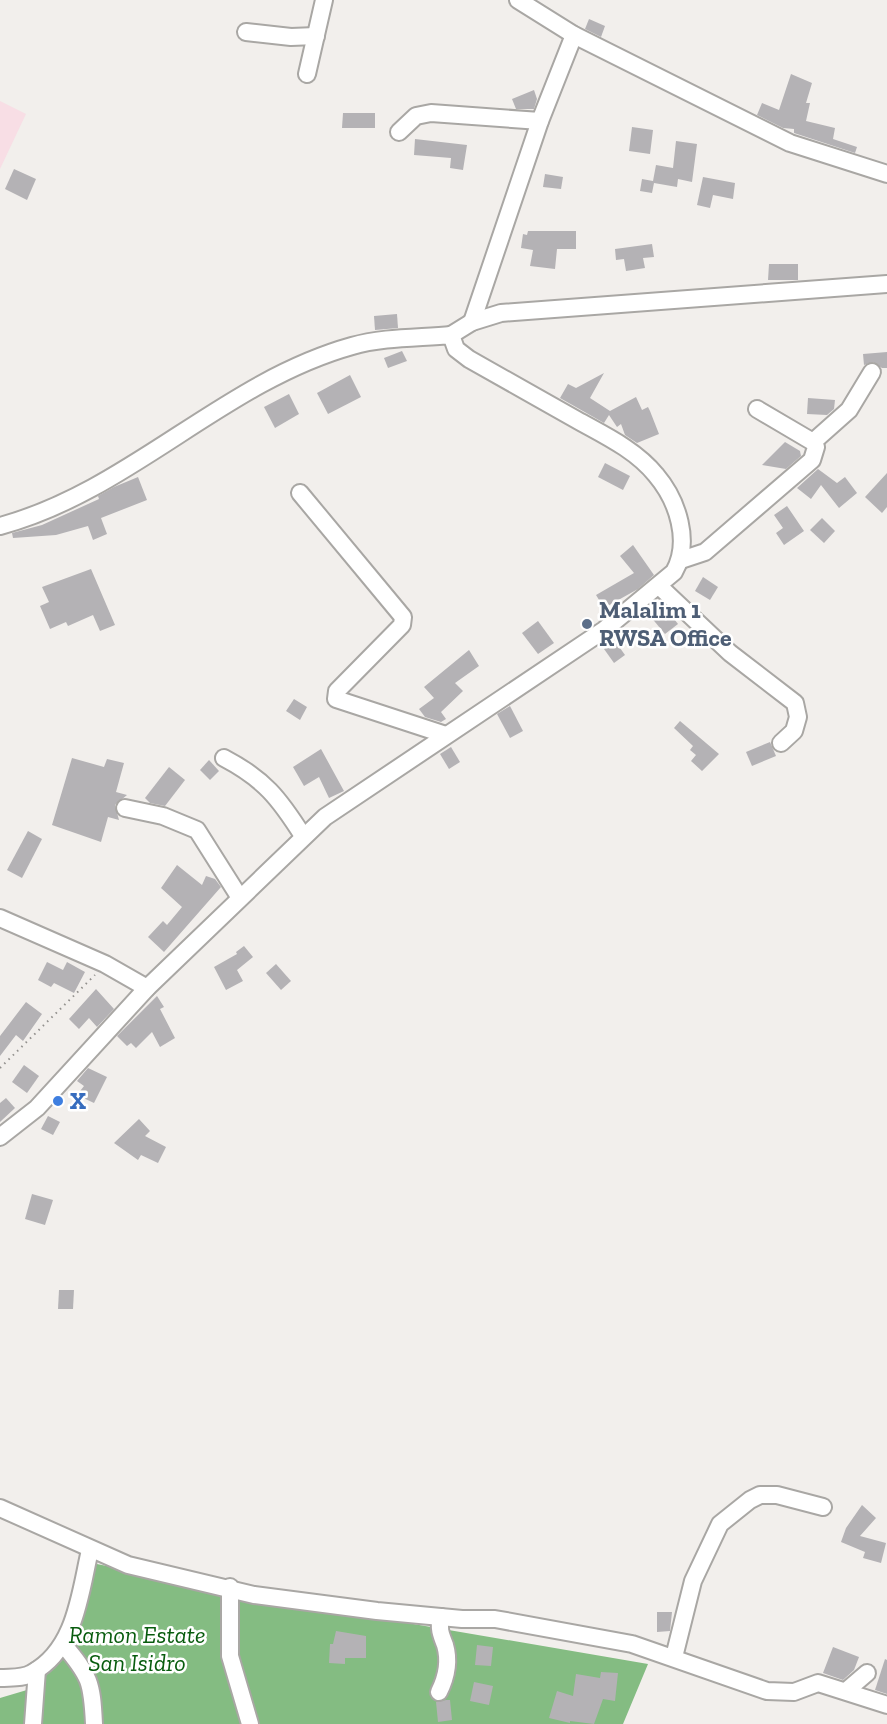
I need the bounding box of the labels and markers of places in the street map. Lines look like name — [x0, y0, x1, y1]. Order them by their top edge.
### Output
place label: Malalim 1 RWSA Office — [599, 595, 732, 652]
marker: Malalim 1 RWSA Office — [580, 617, 594, 631]
place label: X — [70, 1086, 86, 1115]
marker: X — [51, 1094, 65, 1108]

